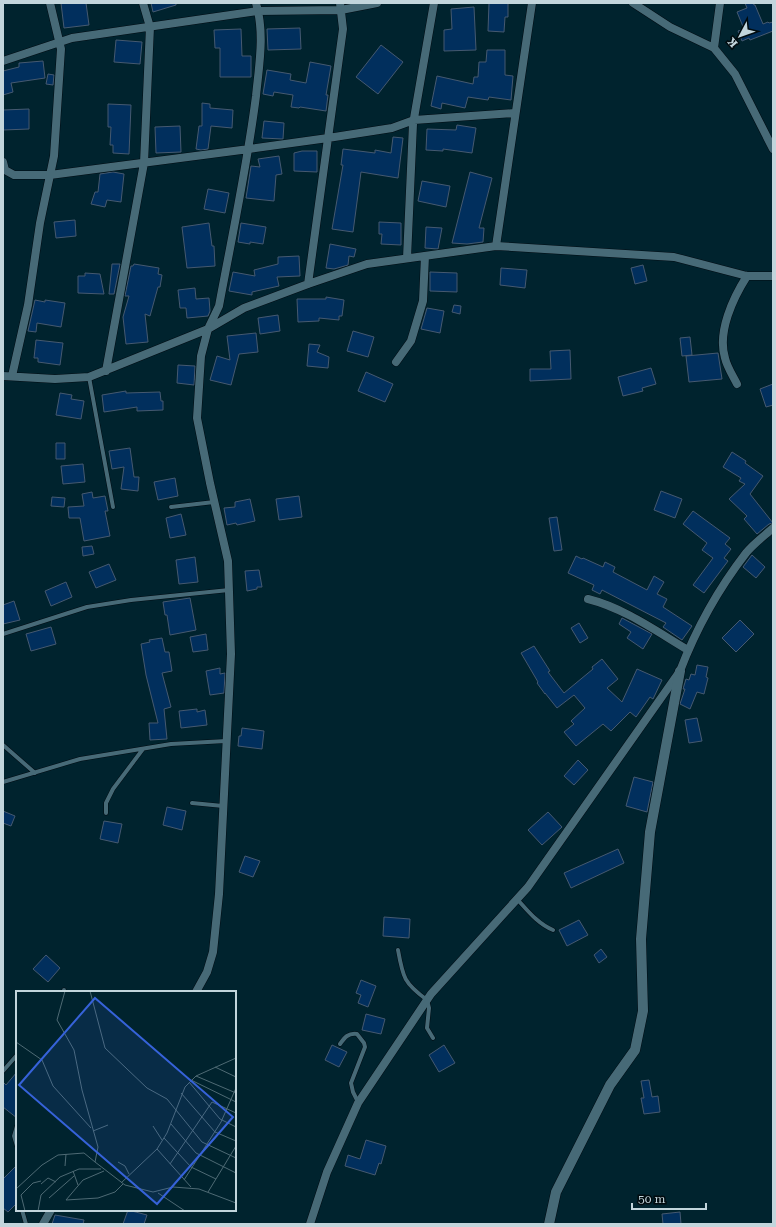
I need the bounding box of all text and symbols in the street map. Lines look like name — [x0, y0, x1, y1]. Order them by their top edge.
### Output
north arrow — [720, 16, 760, 56]
text: K — [725, 34, 741, 50]
inset map — [16, 991, 236, 1211]
scale bar — [632, 1185, 706, 1211]
text: 50 m — [638, 1192, 665, 1206]

